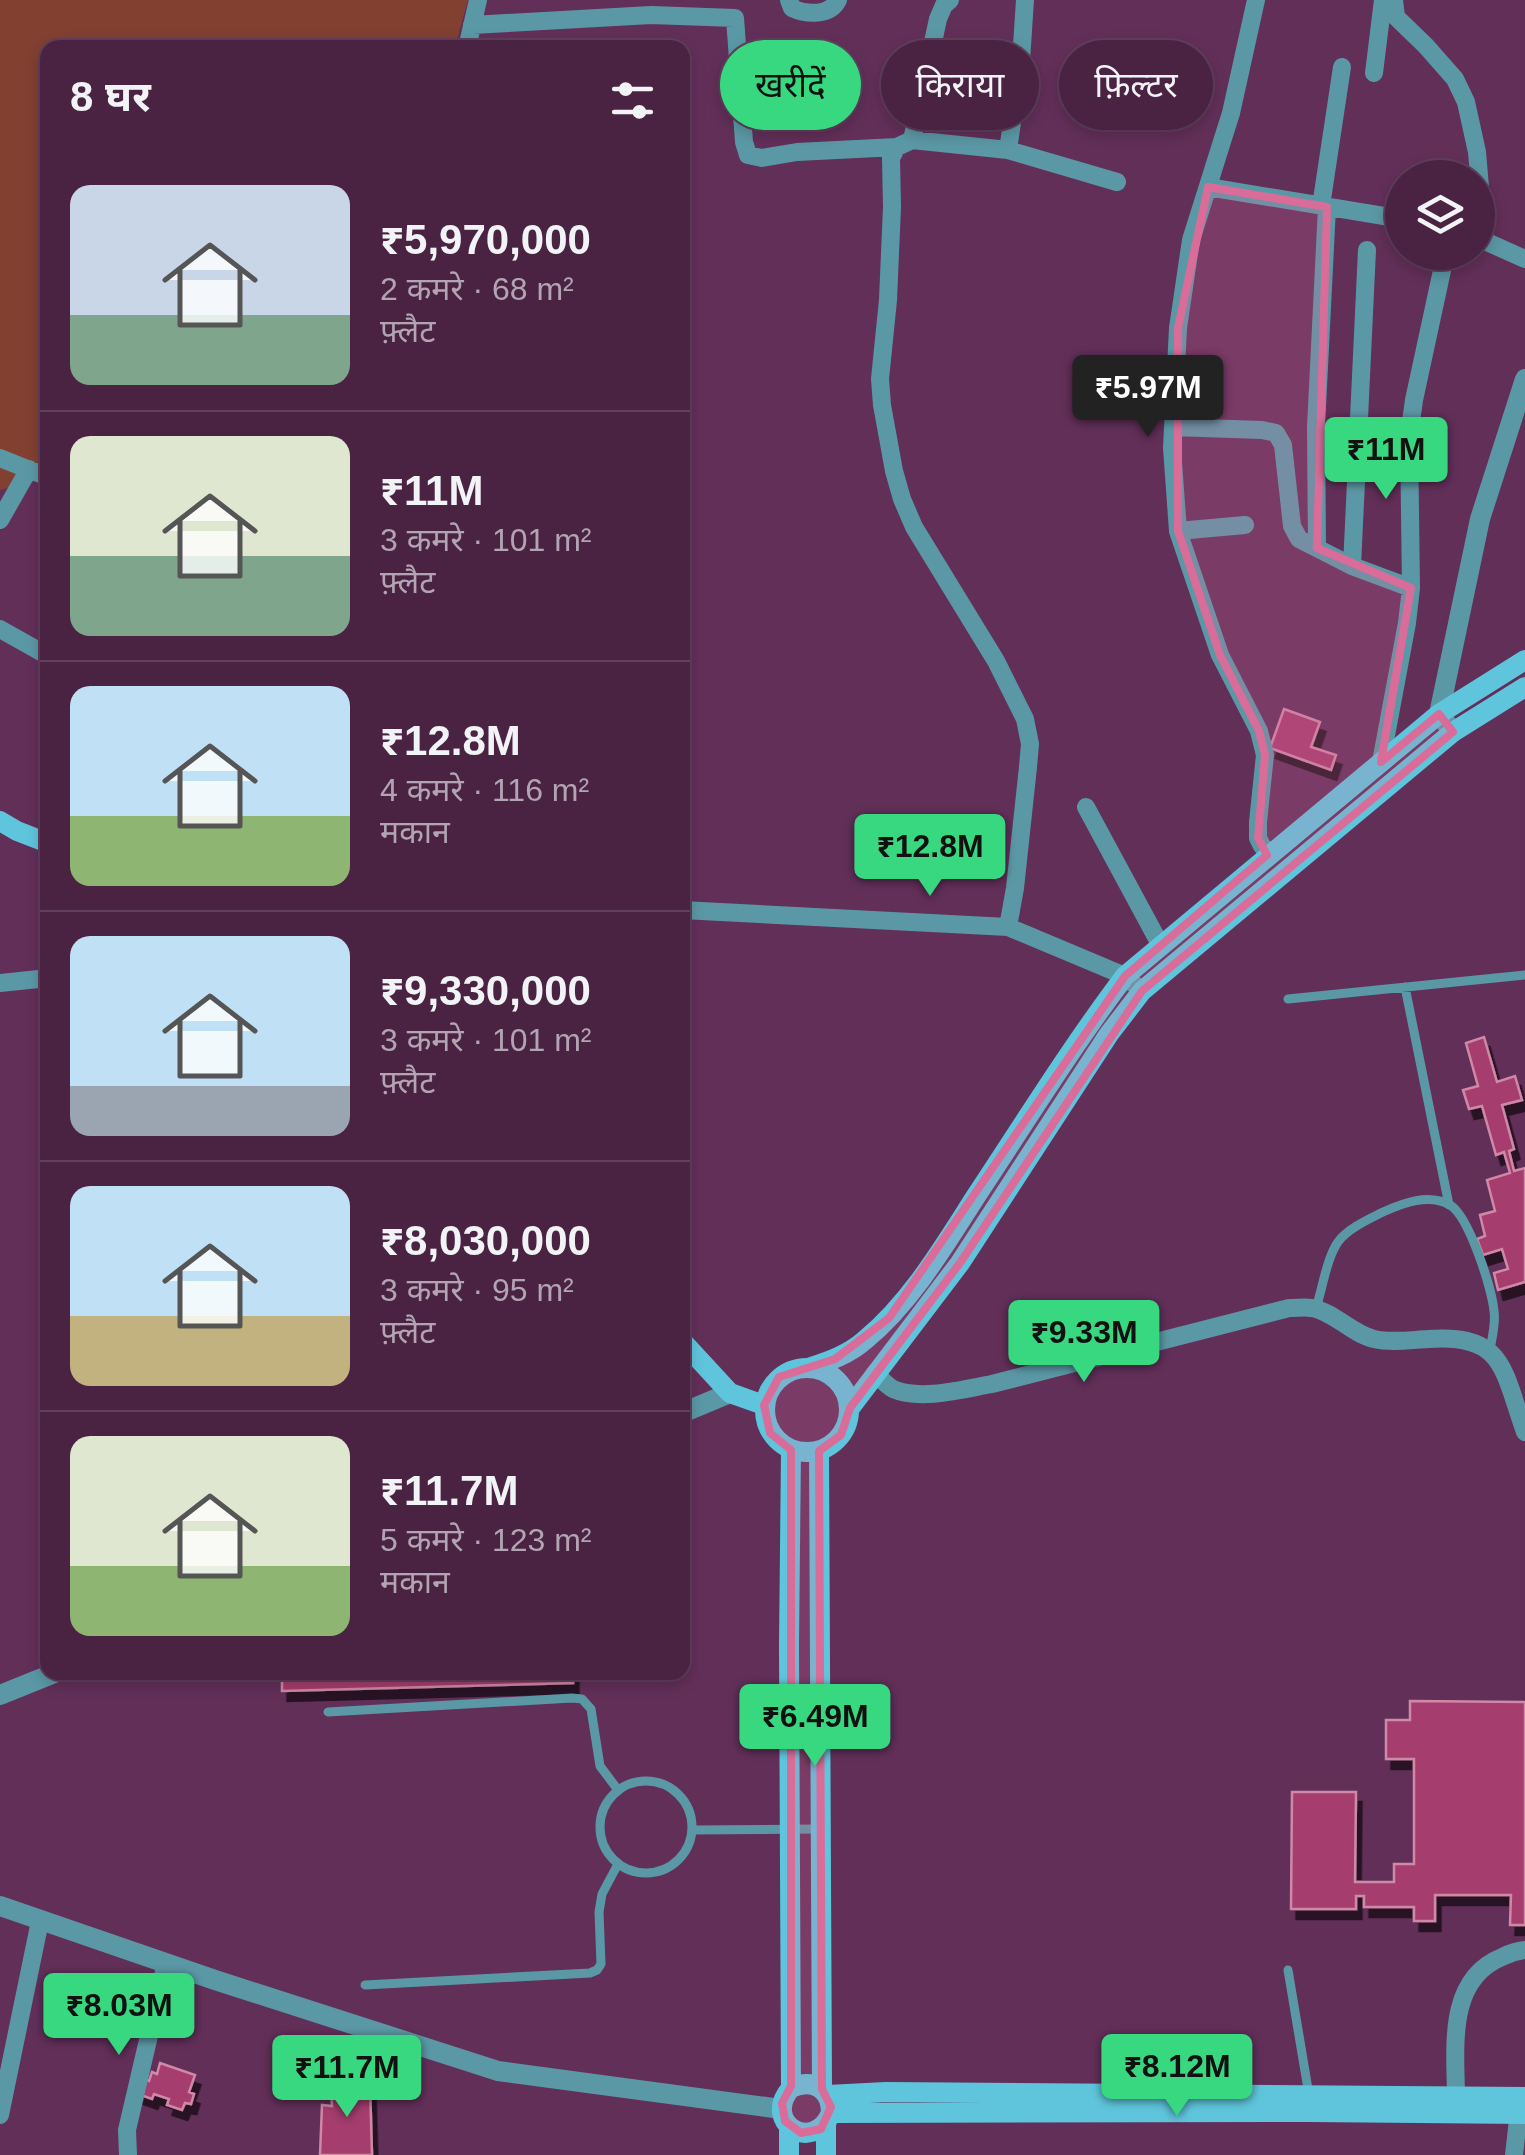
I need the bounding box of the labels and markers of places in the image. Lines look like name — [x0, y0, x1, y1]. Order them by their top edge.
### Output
pin: ₹5.97M — [1067, 355, 1229, 440]
pin: ₹11M — [1327, 417, 1445, 502]
pin: ₹12.8M — [849, 814, 1011, 899]
pin: ₹9.33M — [1003, 1300, 1165, 1385]
pin: ₹6.49M — [734, 1684, 896, 1769]
pin: ₹8.03M — [38, 1973, 200, 2058]
pin: ₹8.12M — [1096, 2034, 1258, 2119]
pin: ₹11.7M — [266, 2035, 428, 2120]

